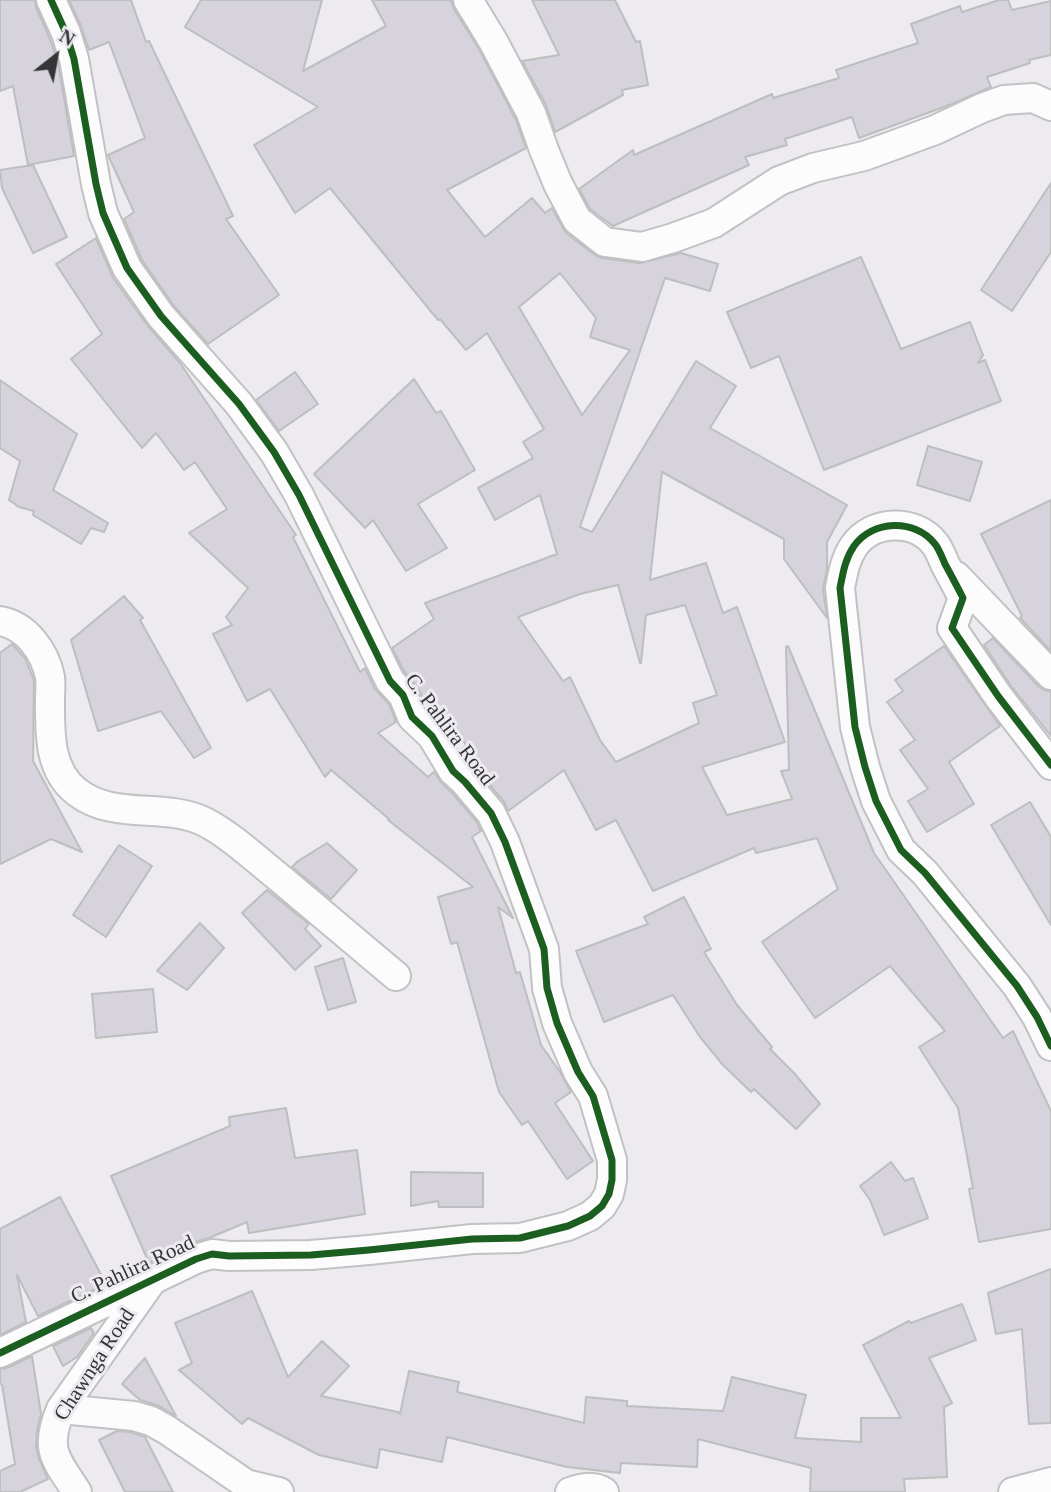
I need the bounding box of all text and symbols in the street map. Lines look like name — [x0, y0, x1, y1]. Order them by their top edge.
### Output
north arrow — [21, 21, 91, 91]
text: N — [56, 25, 78, 50]
street label: C. Pahlira Road — [399, 669, 499, 791]
street label: C. Pahlira Road — [67, 1230, 199, 1310]
street label: Chawnga Road — [49, 1304, 141, 1426]

